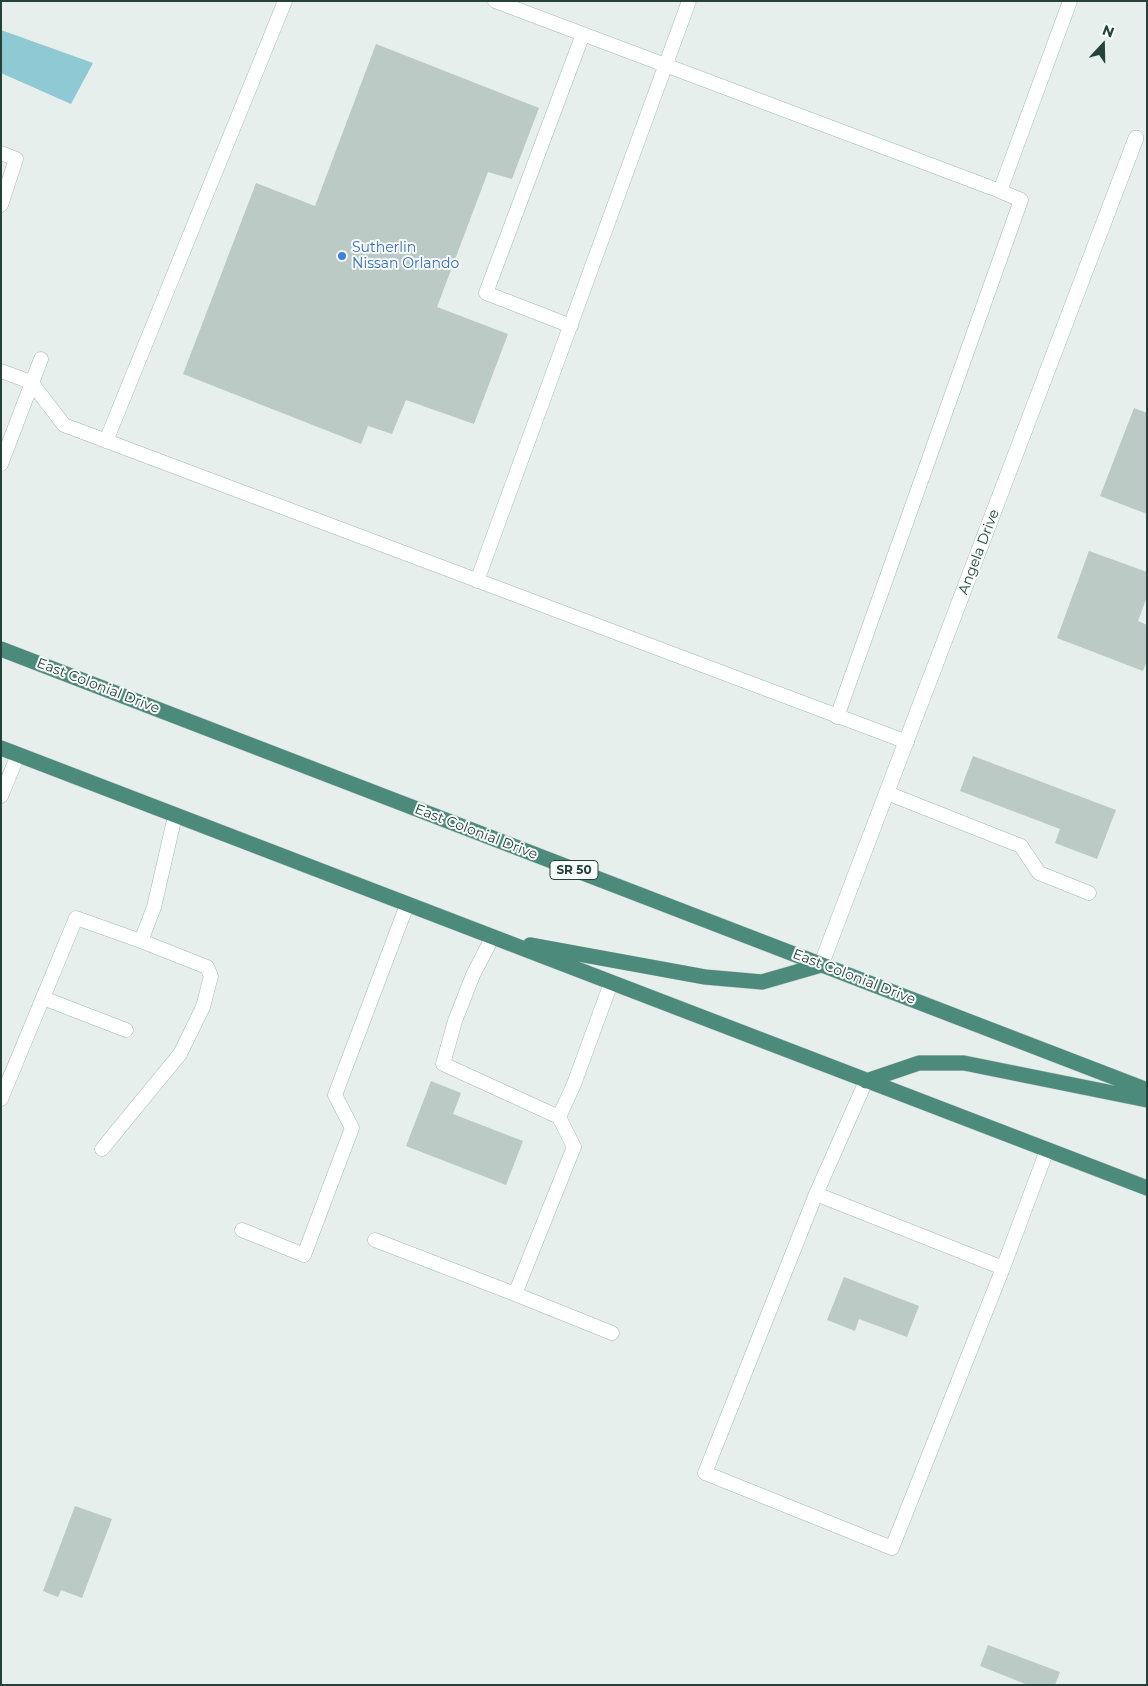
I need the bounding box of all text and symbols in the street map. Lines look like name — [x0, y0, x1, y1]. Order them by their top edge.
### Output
north arrow — [1078, 20, 1128, 70]
text: N — [1100, 21, 1117, 41]
place label: Sutherlin Nissan Orlando — [352, 240, 459, 272]
marker: Sutherlin Nissan Orlando — [336, 250, 348, 262]
street label: Angela Drive — [955, 507, 1003, 597]
street label: East Colonial Drive — [34, 655, 162, 717]
street label: East Colonial Drive — [412, 801, 540, 863]
road number: SR 50 — [550, 860, 598, 880]
street label: East Colonial Drive — [790, 946, 918, 1008]

